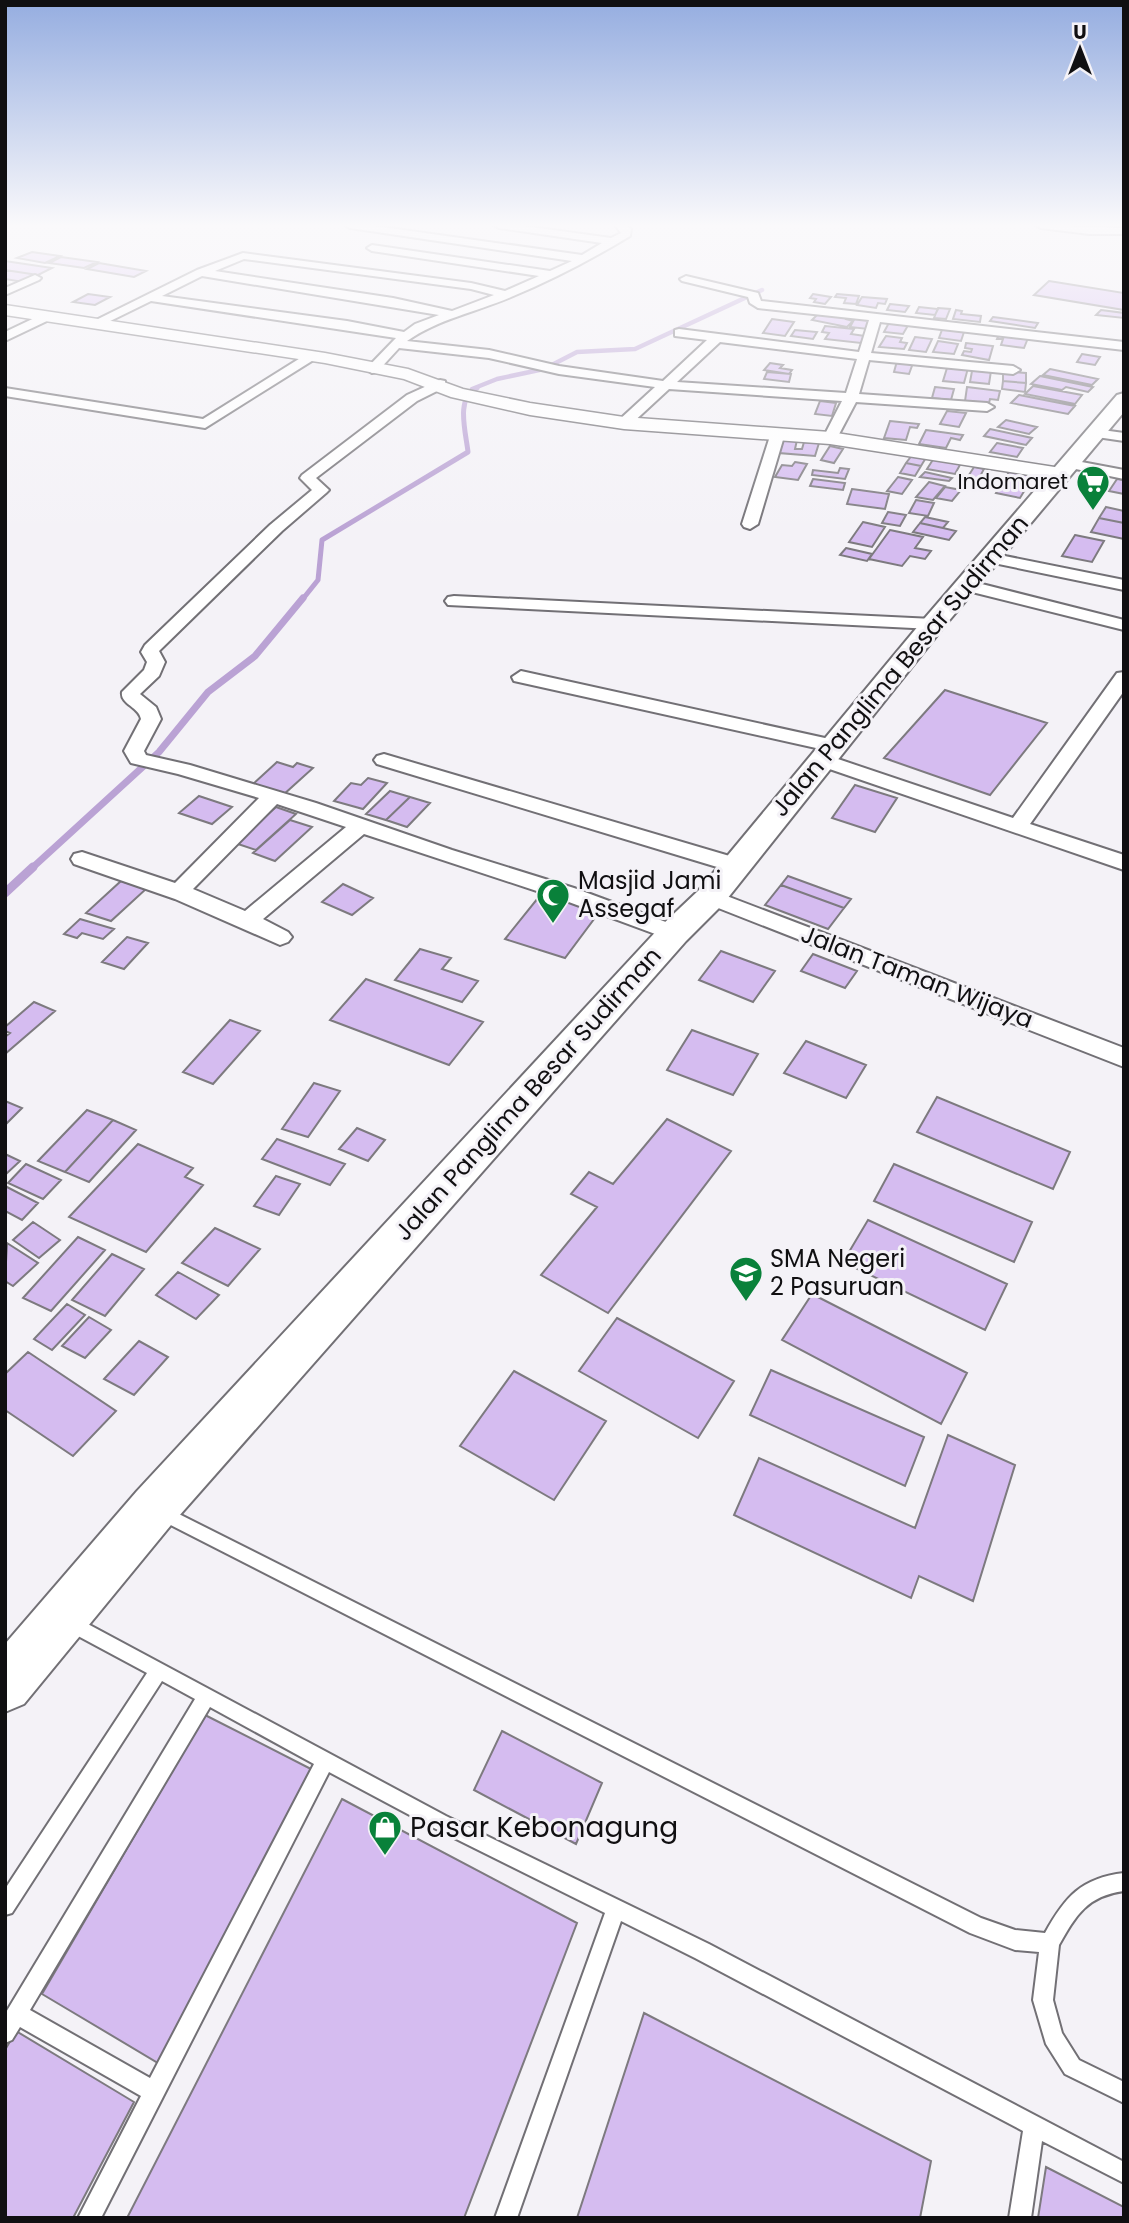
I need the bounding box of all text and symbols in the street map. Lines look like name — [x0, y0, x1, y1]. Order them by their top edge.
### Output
north arrow — [1045, 14, 1115, 84]
text: U — [1073, 19, 1087, 46]
supermarket icon: Indomaret — [1074, 463, 1112, 512]
place label: Indomaret — [957, 467, 1068, 496]
street label: Jalan Panglima Besar Sudirman — [763, 508, 1036, 823]
place label: Masjid Jami Assegaf — [578, 864, 721, 925]
mosque icon: Masjid Jami Assegaf — [534, 876, 572, 925]
street label: Jalan Taman Wijaya — [796, 917, 1038, 1036]
street label: Jalan Panglima Besar Sudirman — [387, 940, 668, 1247]
place label: SMA Negeri 2 Pasuruan — [770, 1242, 905, 1303]
school or university icon: SMA Negeri 2 Pasuruan — [727, 1254, 765, 1303]
shop icon: Pasar Kebonagung — [366, 1808, 404, 1857]
place label: Pasar Kebonagung — [410, 1808, 678, 1847]

